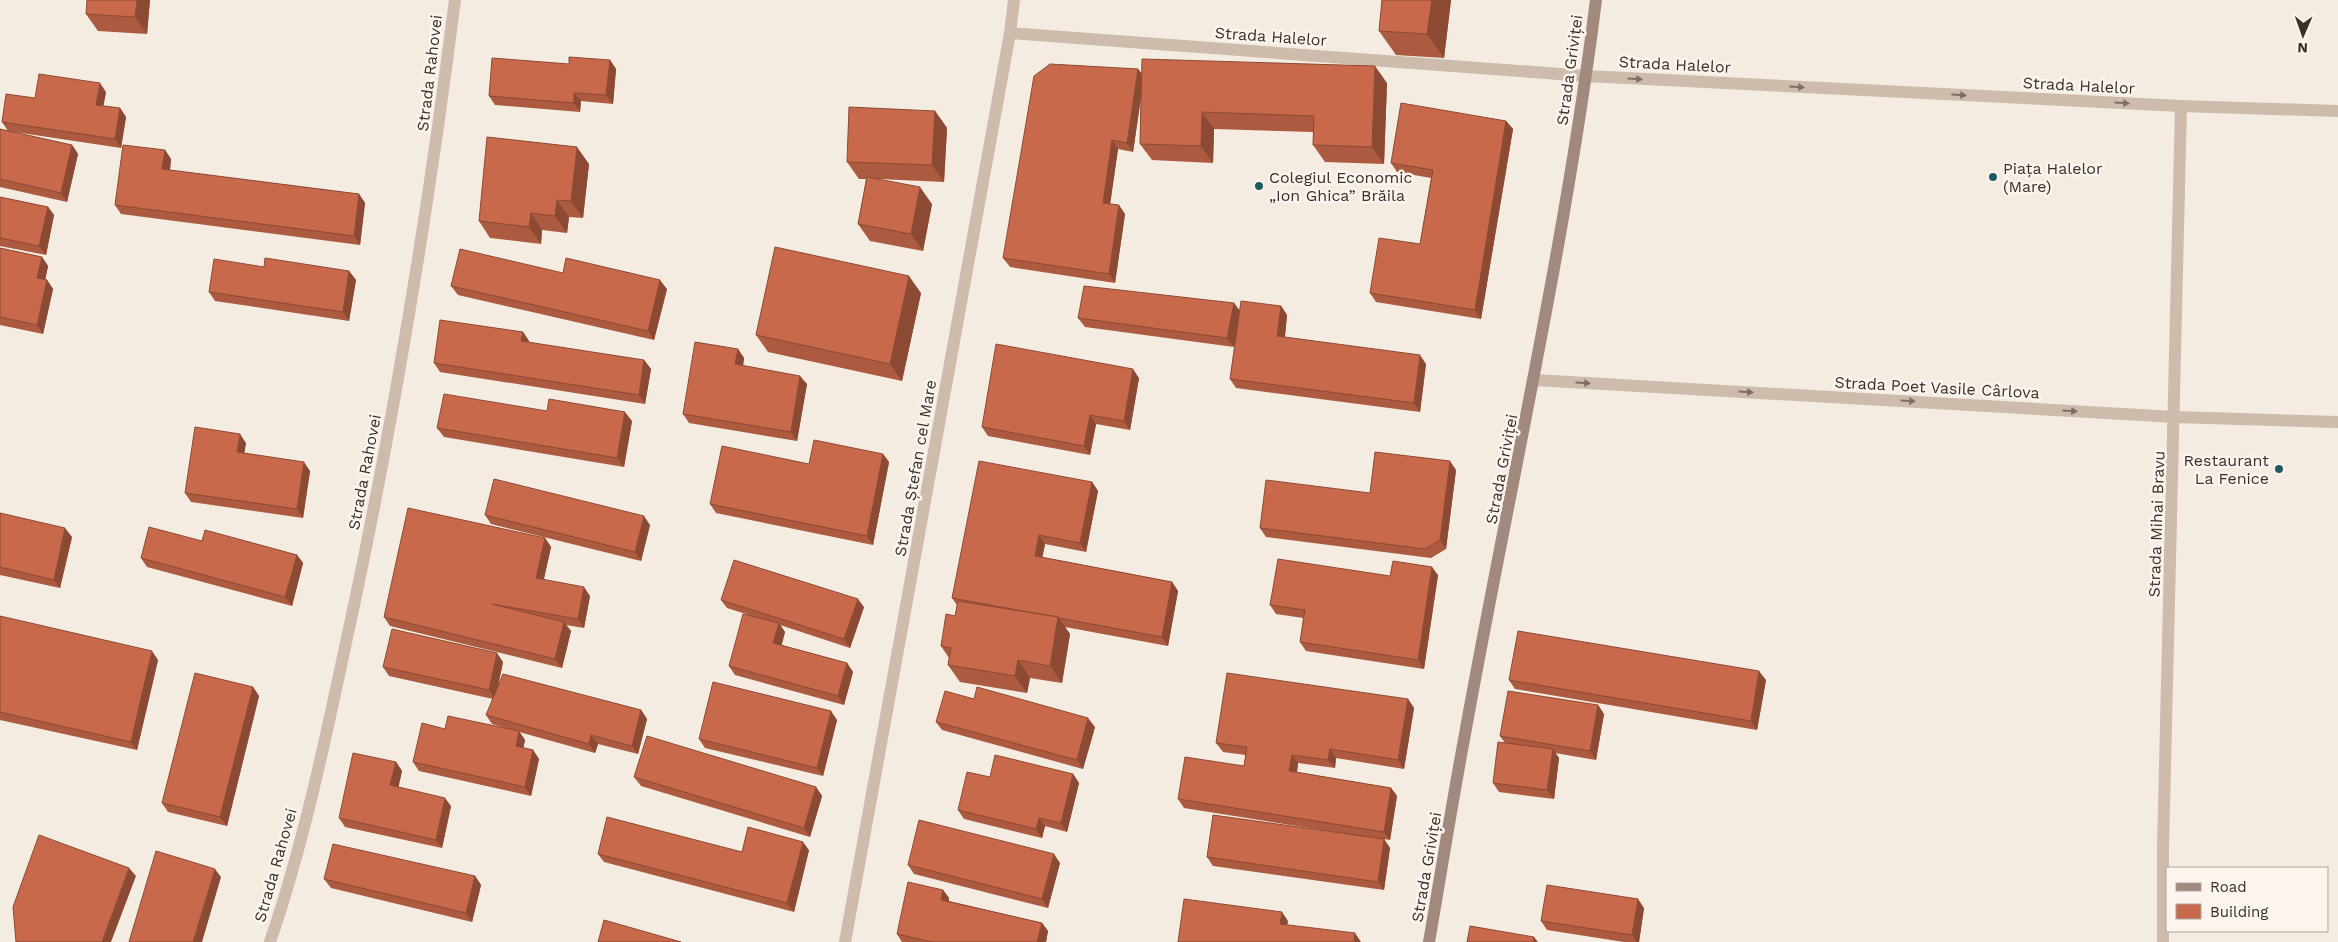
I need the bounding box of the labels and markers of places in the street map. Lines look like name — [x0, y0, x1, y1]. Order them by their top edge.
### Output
place label: Piața Halelor (Mare) — [2003, 159, 2103, 196]
place label: Colegiul Economic „Ion Ghica” Brăila — [1269, 168, 1413, 205]
marker: Piața Halelor (Mare) — [1987, 171, 1999, 183]
marker: Colegiul Economic „Ion Ghica” Brăila — [1253, 180, 1265, 192]
place label: Restaurant La Fenice — [2183, 451, 2269, 488]
marker: Restaurant La Fenice — [2273, 463, 2285, 475]

